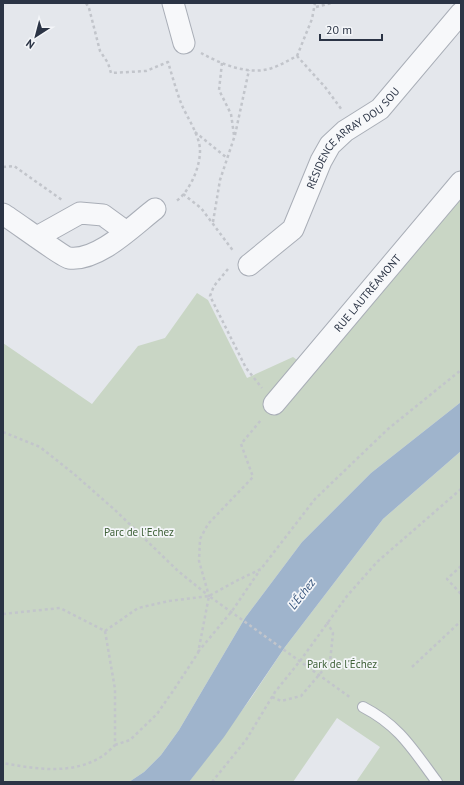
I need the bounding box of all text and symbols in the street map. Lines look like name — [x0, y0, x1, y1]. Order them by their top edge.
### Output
north arrow — [16, 16, 56, 56]
scale bar — [320, 16, 382, 42]
text: 20 m — [326, 22, 352, 37]
text: N — [23, 36, 37, 52]
street label: RÉSIDENCE ARRAY DOU SOU — [303, 84, 402, 191]
street label: RUE LAUTRÉAMONT — [331, 252, 404, 335]
park label: Parc de l'Echez — [104, 525, 174, 539]
water label: L'Échez — [285, 575, 319, 612]
park label: Park de l'Échez — [307, 657, 377, 671]

